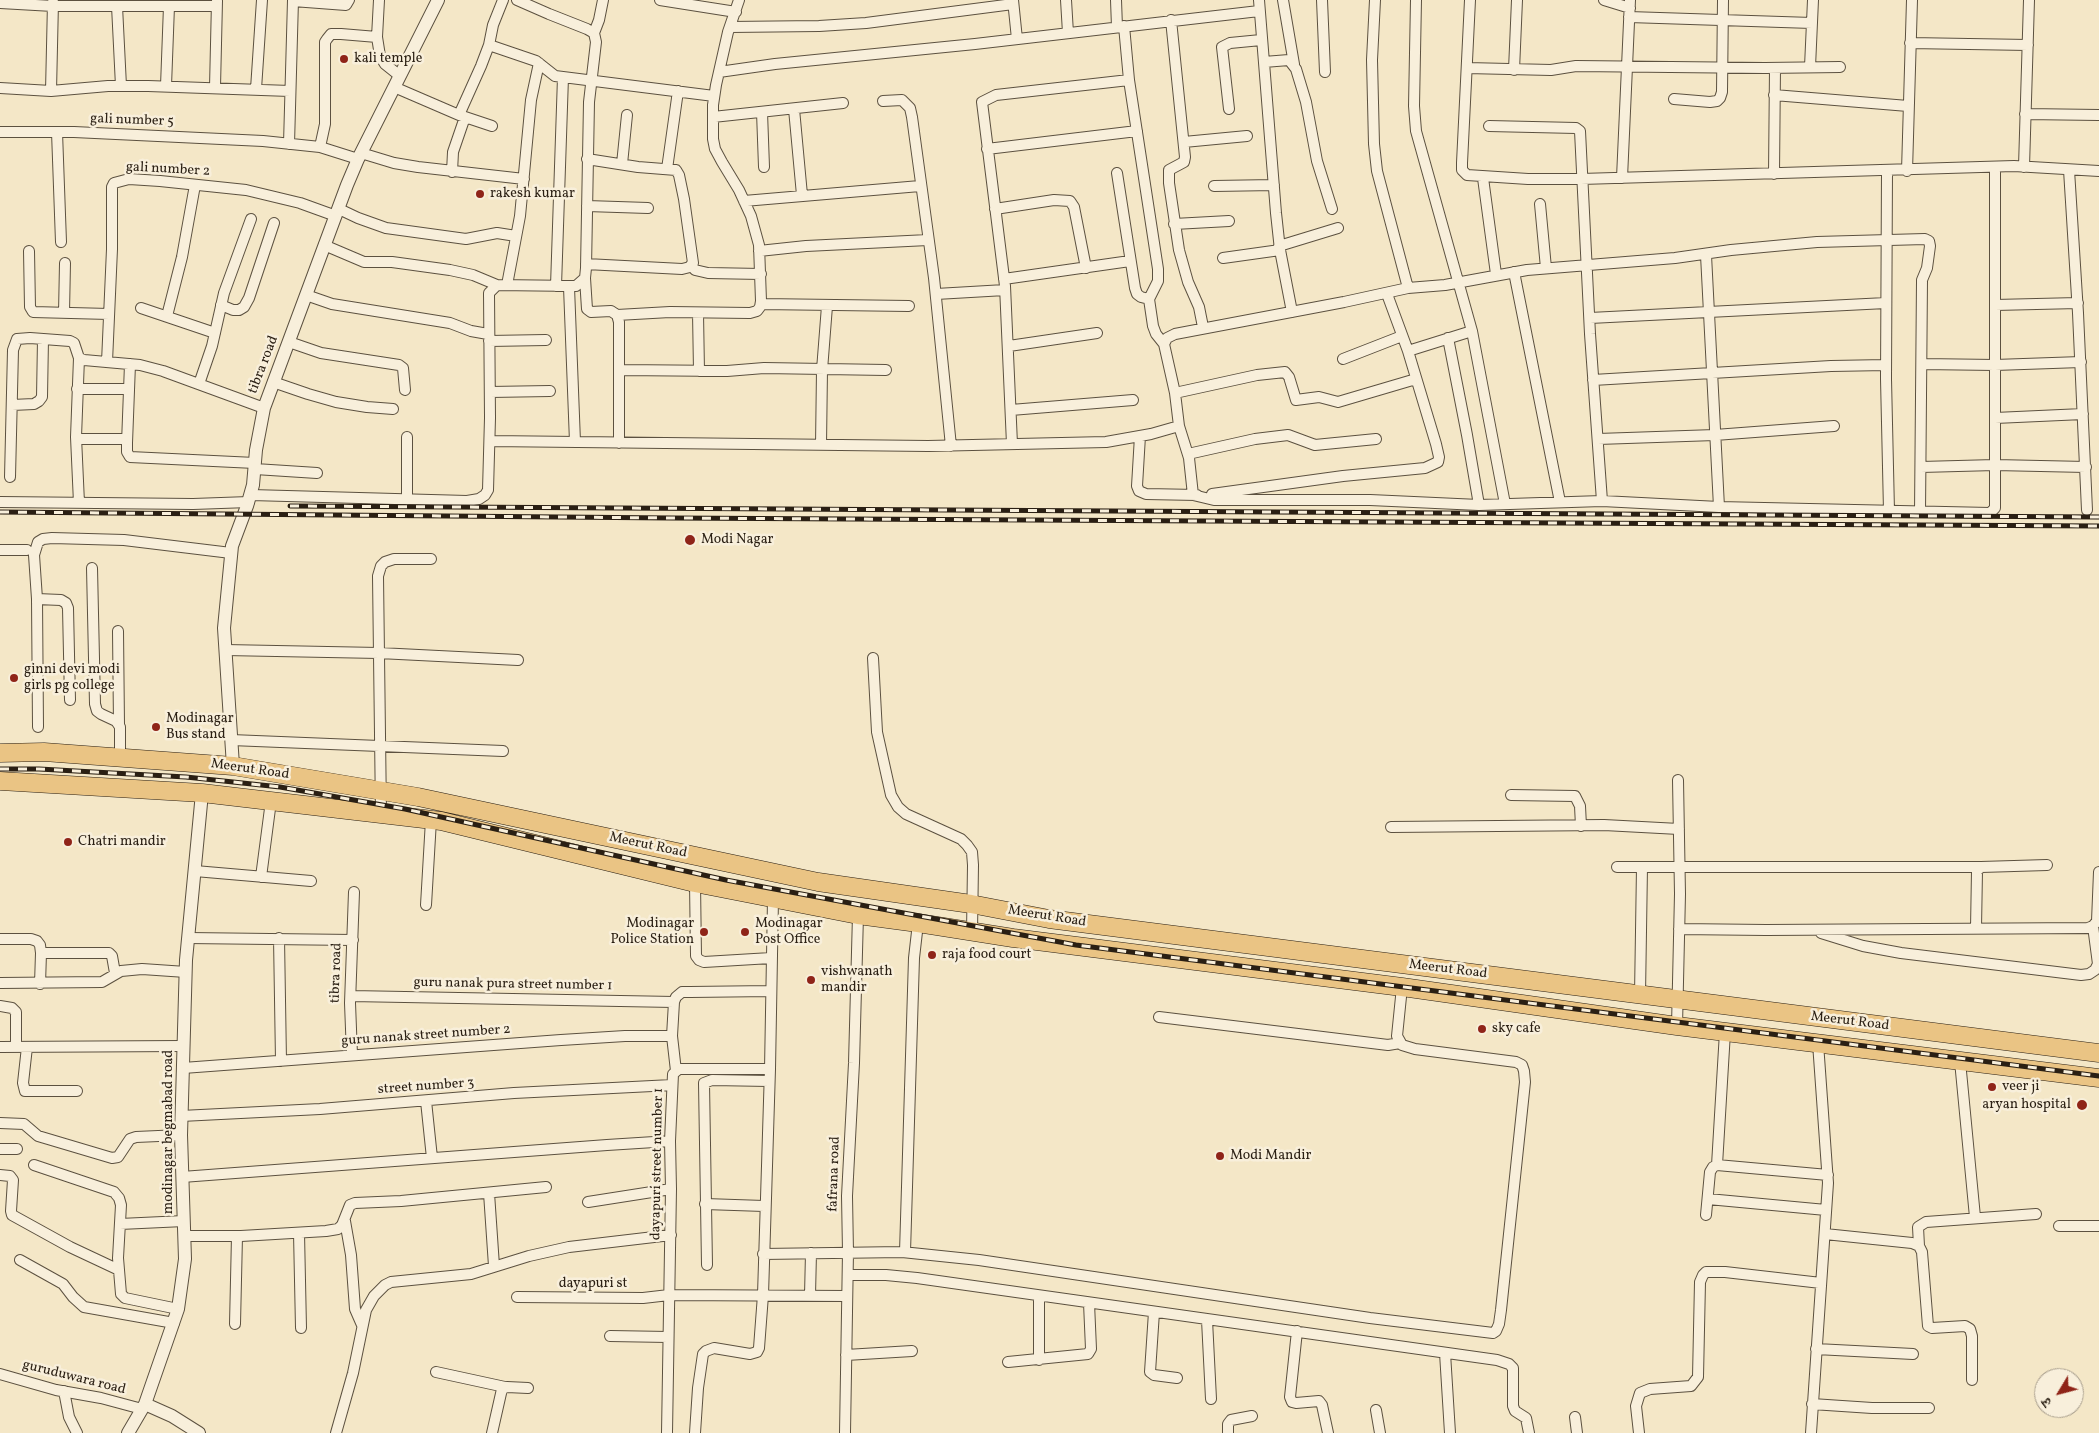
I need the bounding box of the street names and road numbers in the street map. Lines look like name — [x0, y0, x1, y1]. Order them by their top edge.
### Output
street label: gali number 5 — [90, 111, 174, 131]
street label: gali number 2 — [125, 159, 211, 181]
street label: tibra road — [245, 334, 283, 396]
street label: Meerut Road — [210, 756, 290, 784]
street label: Meerut Road — [608, 830, 688, 862]
street label: Meerut Road — [1007, 903, 1087, 931]
street label: tibra road — [328, 942, 346, 1004]
street label: Meerut Road — [1408, 957, 1488, 983]
street label: guru nanak pura street number 1 — [413, 975, 613, 995]
street label: Meerut Road — [1810, 1009, 1890, 1035]
street label: guru nanak street number 2 — [341, 1022, 511, 1050]
street label: modinagar begmabad road — [161, 1050, 177, 1214]
street label: street number 3 — [377, 1075, 475, 1099]
street label: dayapuri street number 1 — [648, 1088, 668, 1240]
street label: fafrana road — [825, 1136, 845, 1212]
street label: dayapuri st — [559, 1276, 627, 1292]
street label: guruduwara road — [21, 1357, 127, 1399]

